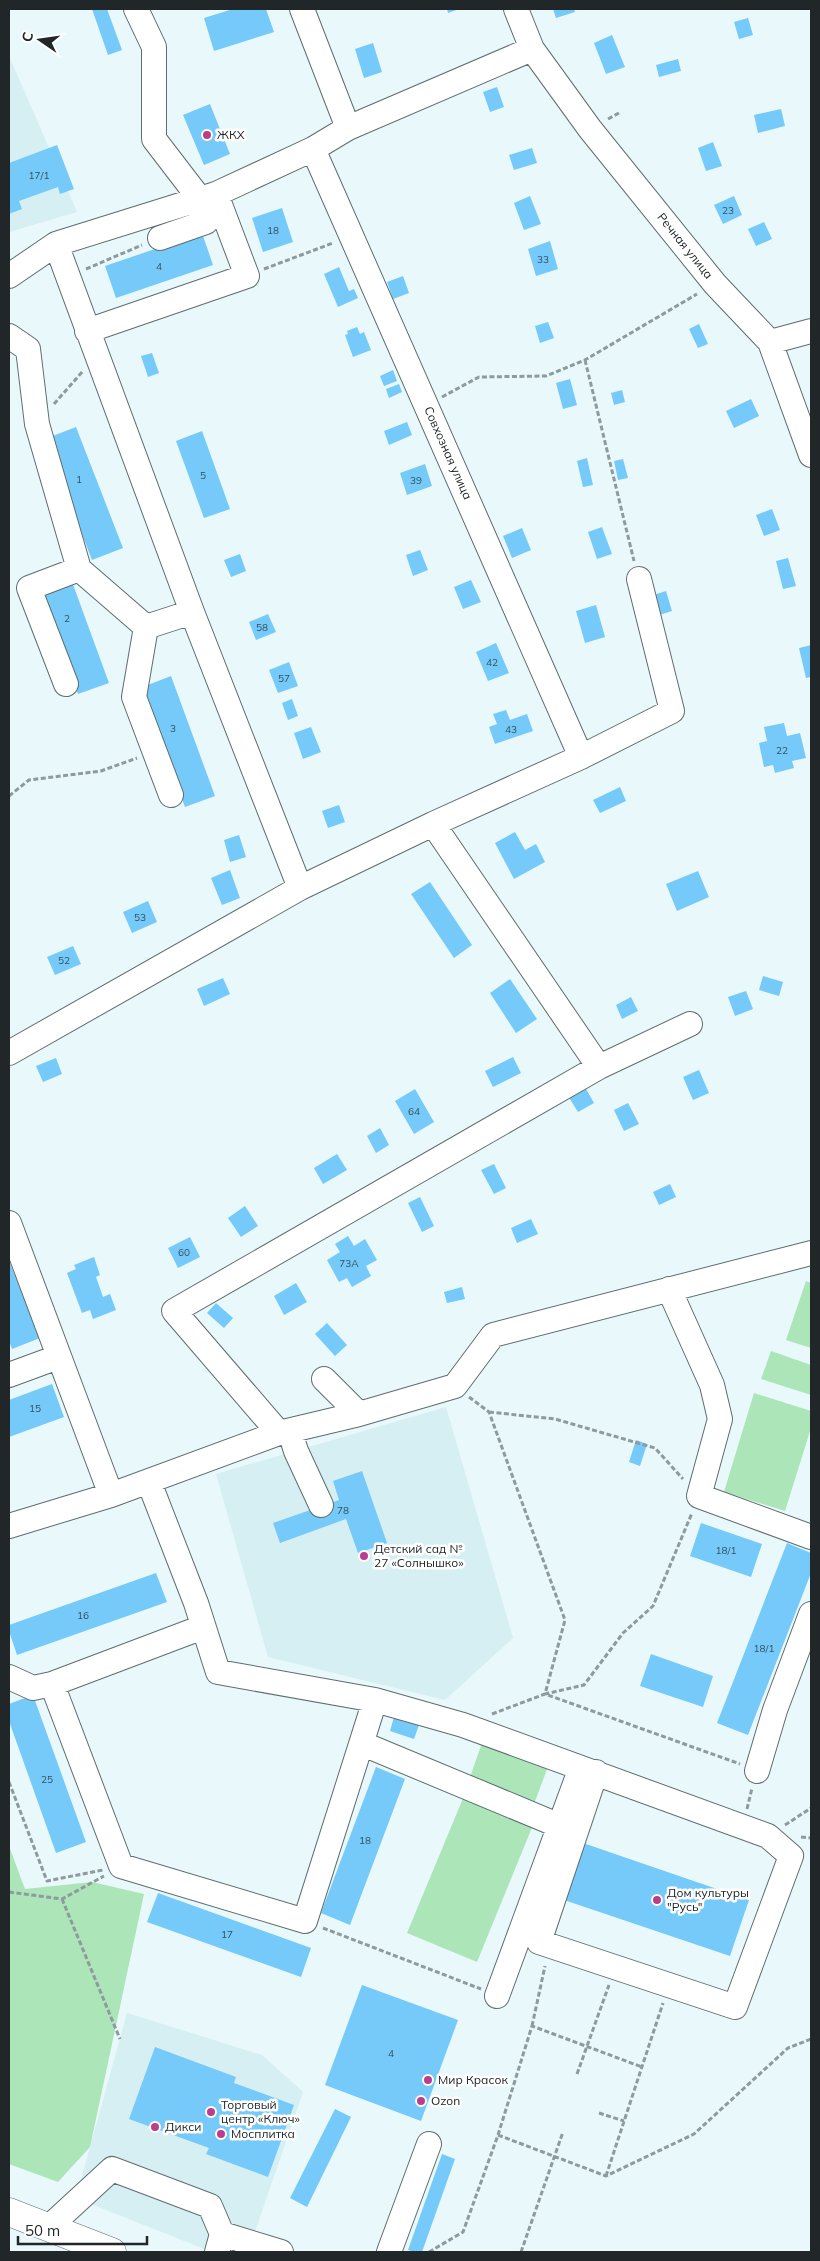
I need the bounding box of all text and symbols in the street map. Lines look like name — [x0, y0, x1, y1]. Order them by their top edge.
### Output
north arrow — [15, 15, 65, 65]
text: С — [17, 30, 37, 44]
place label: ЖКХ — [217, 127, 245, 142]
marker: ЖКХ — [201, 129, 213, 141]
house number: 17/1 — [29, 169, 49, 182]
house number: 23 — [722, 204, 734, 217]
street label: Речная улица — [654, 210, 716, 282]
house number: 18 — [267, 224, 279, 237]
house number: 33 — [537, 253, 549, 266]
house number: 4 — [156, 260, 162, 273]
street label: Совхозная улица — [421, 404, 476, 502]
house number: 5 — [200, 469, 206, 482]
house number: 1 — [76, 473, 82, 486]
house number: 39 — [410, 474, 422, 487]
house number: 2 — [64, 612, 70, 625]
house number: 58 — [256, 621, 268, 634]
house number: 42 — [486, 656, 498, 669]
house number: 57 — [278, 672, 290, 685]
house number: 3 — [170, 722, 176, 735]
house number: 43 — [505, 723, 517, 736]
house number: 22 — [776, 744, 788, 757]
house number: 53 — [134, 911, 146, 924]
house number: 52 — [58, 954, 70, 967]
house number: 64 — [408, 1105, 420, 1118]
house number: 60 — [178, 1246, 190, 1259]
house number: 73А — [339, 1257, 359, 1270]
house number: 15 — [29, 1402, 41, 1415]
house number: 78 — [337, 1504, 349, 1517]
place label: Детский сад № 27 «Солнышко» — [374, 1541, 464, 1570]
house number: 18/1 — [716, 1544, 736, 1557]
marker: Детский сад № 27 «Солнышко» — [358, 1550, 370, 1562]
house number: 16 — [77, 1609, 89, 1622]
house number: 18/1 — [754, 1642, 774, 1655]
house number: 25 — [41, 1773, 53, 1786]
house number: 18 — [359, 1834, 371, 1847]
place label: Дом культуры "Русь" — [667, 1885, 749, 1914]
marker: Дом культуры "Русь" — [651, 1894, 663, 1906]
house number: 17 — [221, 1928, 233, 1941]
house number: 4 — [388, 2047, 394, 2060]
place label: Мир Красок — [438, 2072, 508, 2087]
marker: Мир Красок — [422, 2074, 434, 2086]
place label: Ozon — [431, 2093, 460, 2108]
marker: Ozon — [415, 2095, 427, 2107]
place label: Торговый центр «Ключ» — [221, 2097, 301, 2126]
marker: Торговый центр «Ключ» — [205, 2106, 217, 2118]
place label: Дикси — [165, 2119, 201, 2134]
marker: Дикси — [149, 2121, 161, 2133]
place label: Мосплитка — [231, 2126, 295, 2141]
marker: Мосплитка — [215, 2128, 227, 2140]
scale bar — [18, 2214, 146, 2246]
text: 50 m — [25, 2221, 60, 2240]

